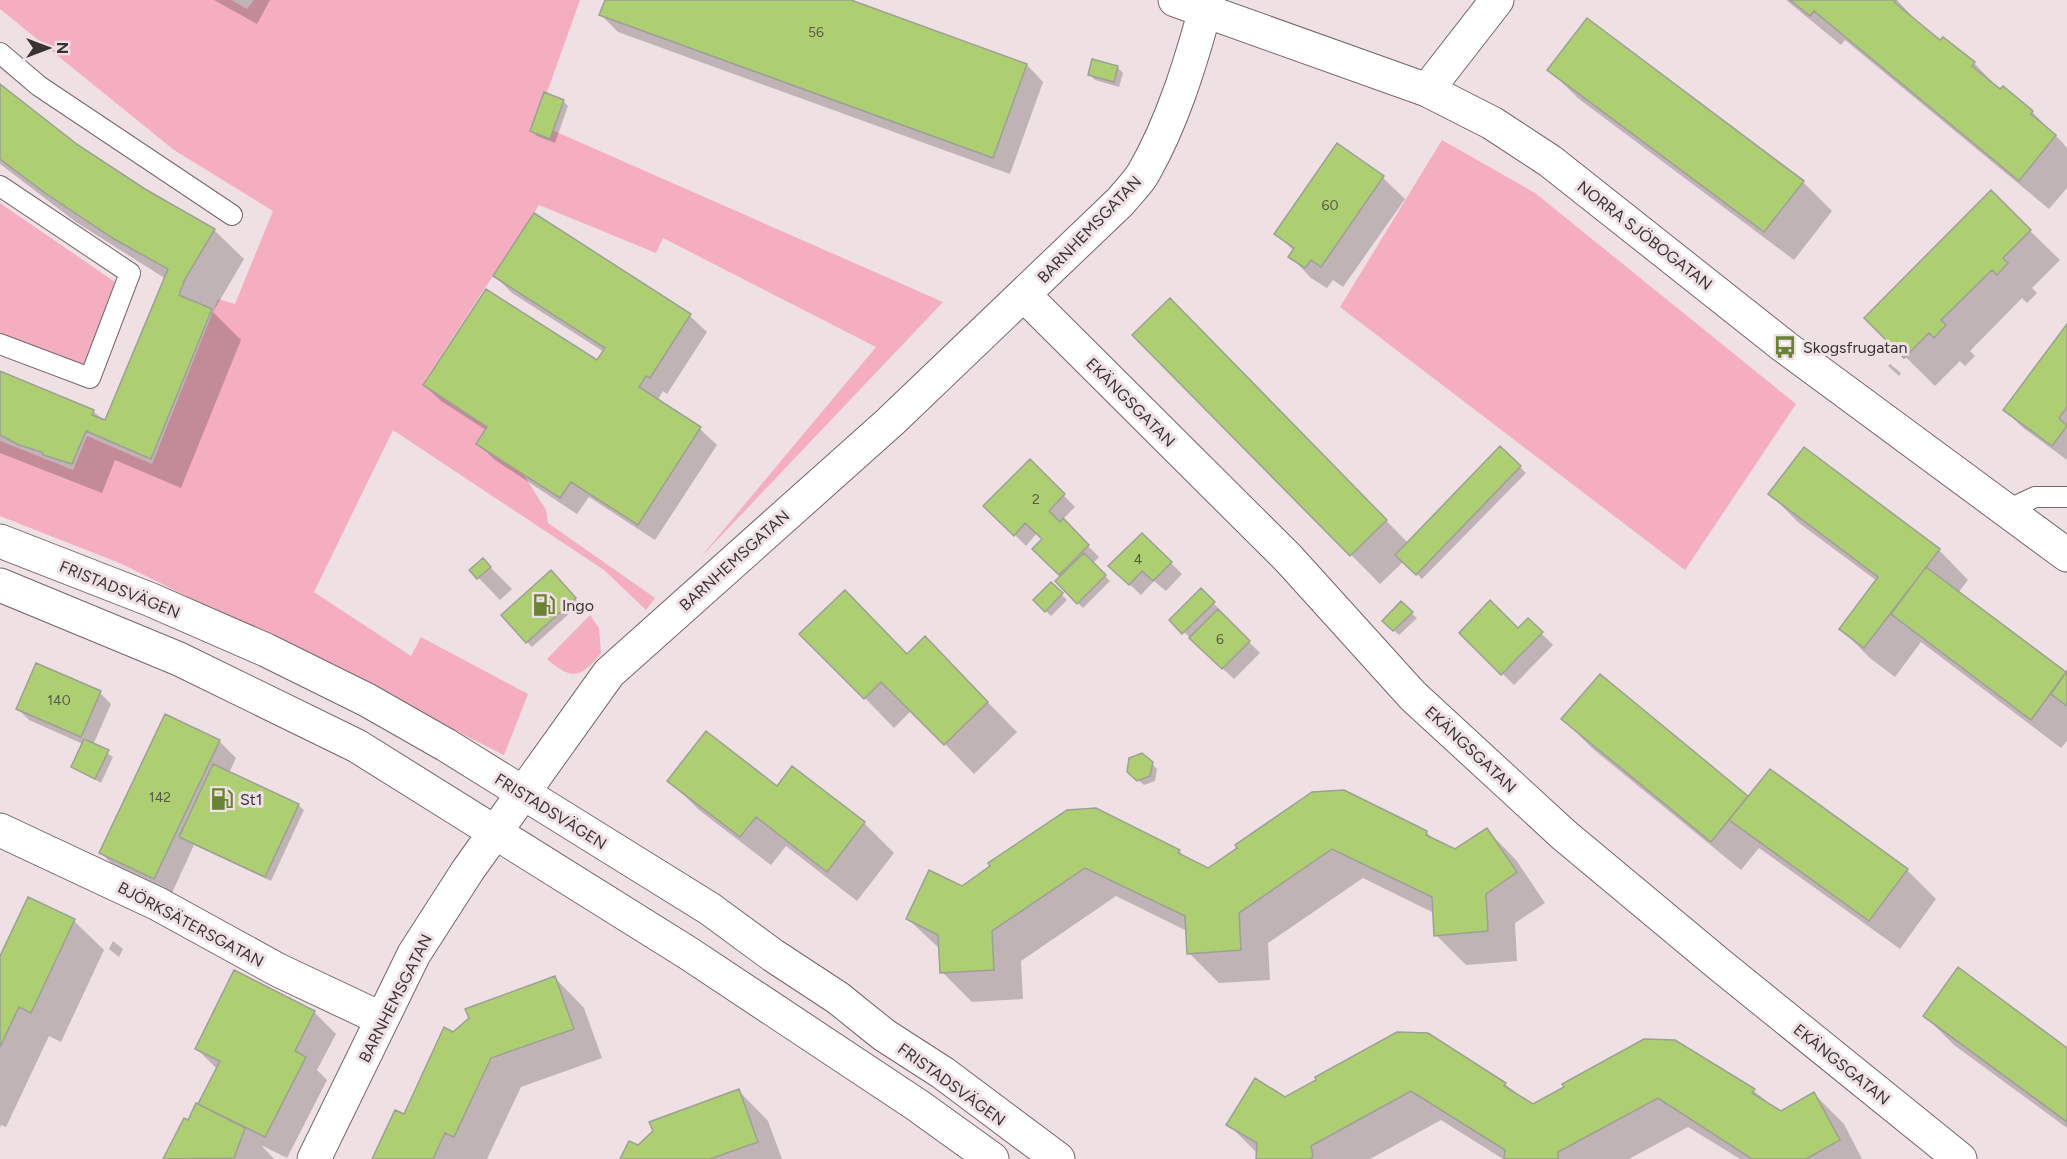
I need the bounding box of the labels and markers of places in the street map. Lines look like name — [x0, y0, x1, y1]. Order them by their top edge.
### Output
bus stop icon: Skogsfrugatan — [1772, 334, 1798, 360]
place label: Skogsfrugatan — [1803, 338, 1907, 357]
fuel station icon: Ingo — [531, 592, 557, 618]
place label: Ingo — [562, 596, 594, 615]
fuel station icon: St1 — [209, 786, 235, 812]
place label: St1 — [240, 790, 262, 809]

